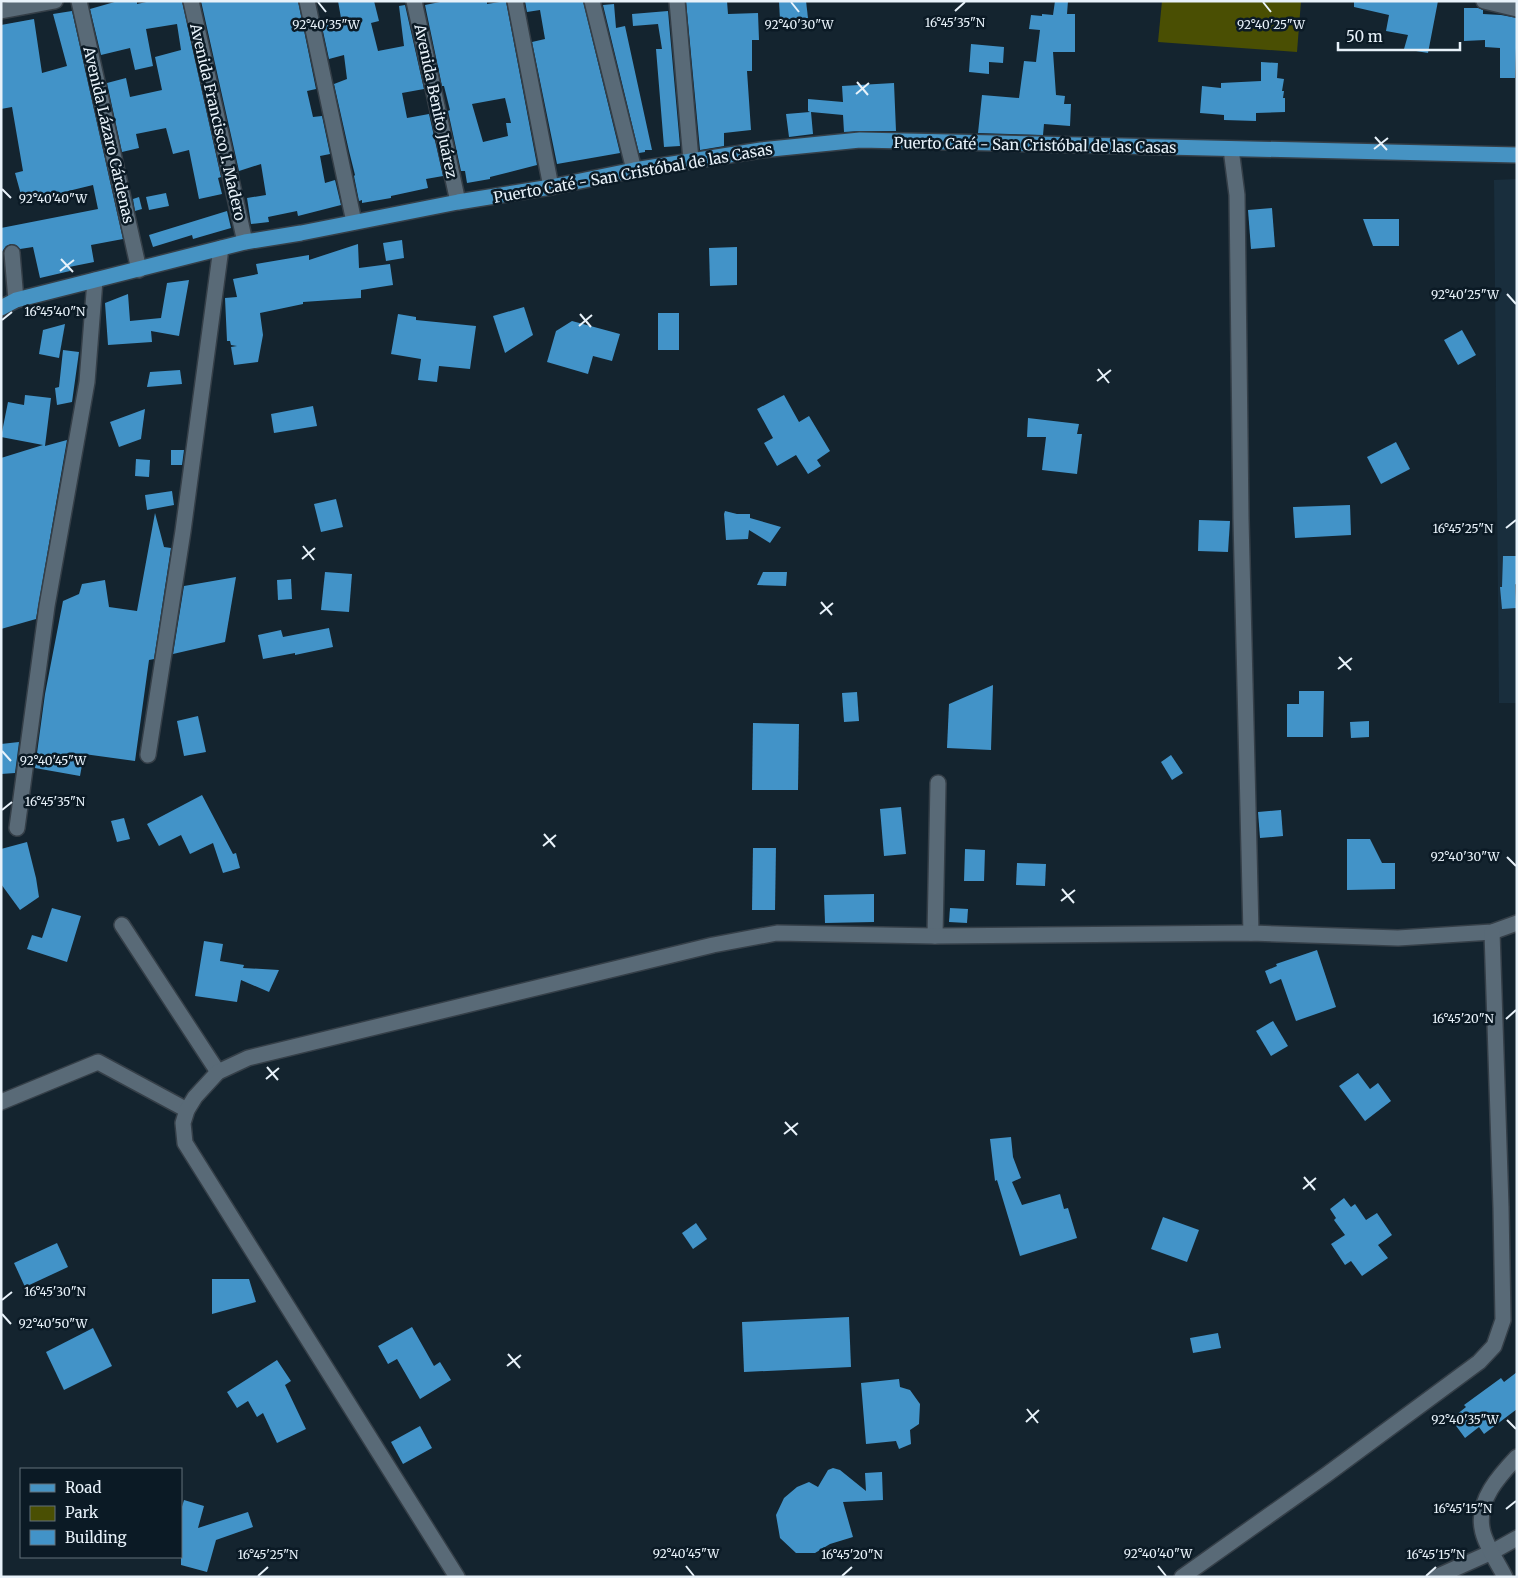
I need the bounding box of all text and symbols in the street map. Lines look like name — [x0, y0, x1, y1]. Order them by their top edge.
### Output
text: 16°45'35"N — [925, 15, 986, 30]
text: 92°40'35"W — [292, 17, 361, 32]
text: 92°40'30"W — [765, 17, 835, 32]
text: 92°40'25"W — [1237, 17, 1306, 32]
scale bar — [1338, 20, 1460, 52]
street label: Avenida Francisco I. Madero — [186, 21, 250, 223]
street label: Avenida Benito Juárez — [410, 21, 462, 180]
text: 50 m — [1346, 27, 1383, 46]
street label: Avenida Lázaro Cárdenas — [79, 44, 139, 225]
street label: Puerto Caté - San Cristóbal de las Casas — [893, 133, 1177, 157]
street label: Puerto Caté - San Cristóbal de las Casas — [492, 139, 774, 207]
text: 92°40'40"W — [19, 191, 88, 206]
text: 92°40'25"W — [1431, 287, 1500, 302]
text: 16°45'40"N — [25, 304, 86, 319]
text: 16°45'25"N — [1433, 521, 1494, 536]
text: 92°40'45"W — [20, 753, 87, 768]
text: 16°45'35"N — [25, 794, 86, 809]
text: 92°40'30"W — [1431, 849, 1501, 864]
text: 16°45'20"N — [1432, 1011, 1495, 1026]
text: 16°45'30"N — [24, 1284, 86, 1299]
text: 92°40'50"W — [19, 1316, 88, 1331]
text: 92°40'35"W — [1431, 1412, 1500, 1427]
legend — [20, 1468, 182, 1558]
text: Road — [65, 1478, 101, 1497]
text: 16°45'15"N — [1434, 1501, 1493, 1516]
text: Park — [65, 1503, 99, 1522]
text: Building — [65, 1528, 127, 1547]
text: 92°40'45"W — [653, 1546, 720, 1561]
text: 92°40'40"W — [1124, 1546, 1193, 1561]
text: 16°45'25"N — [238, 1547, 299, 1562]
text: 16°45'20"N — [821, 1547, 884, 1562]
text: 16°45'15"N — [1407, 1547, 1466, 1562]

